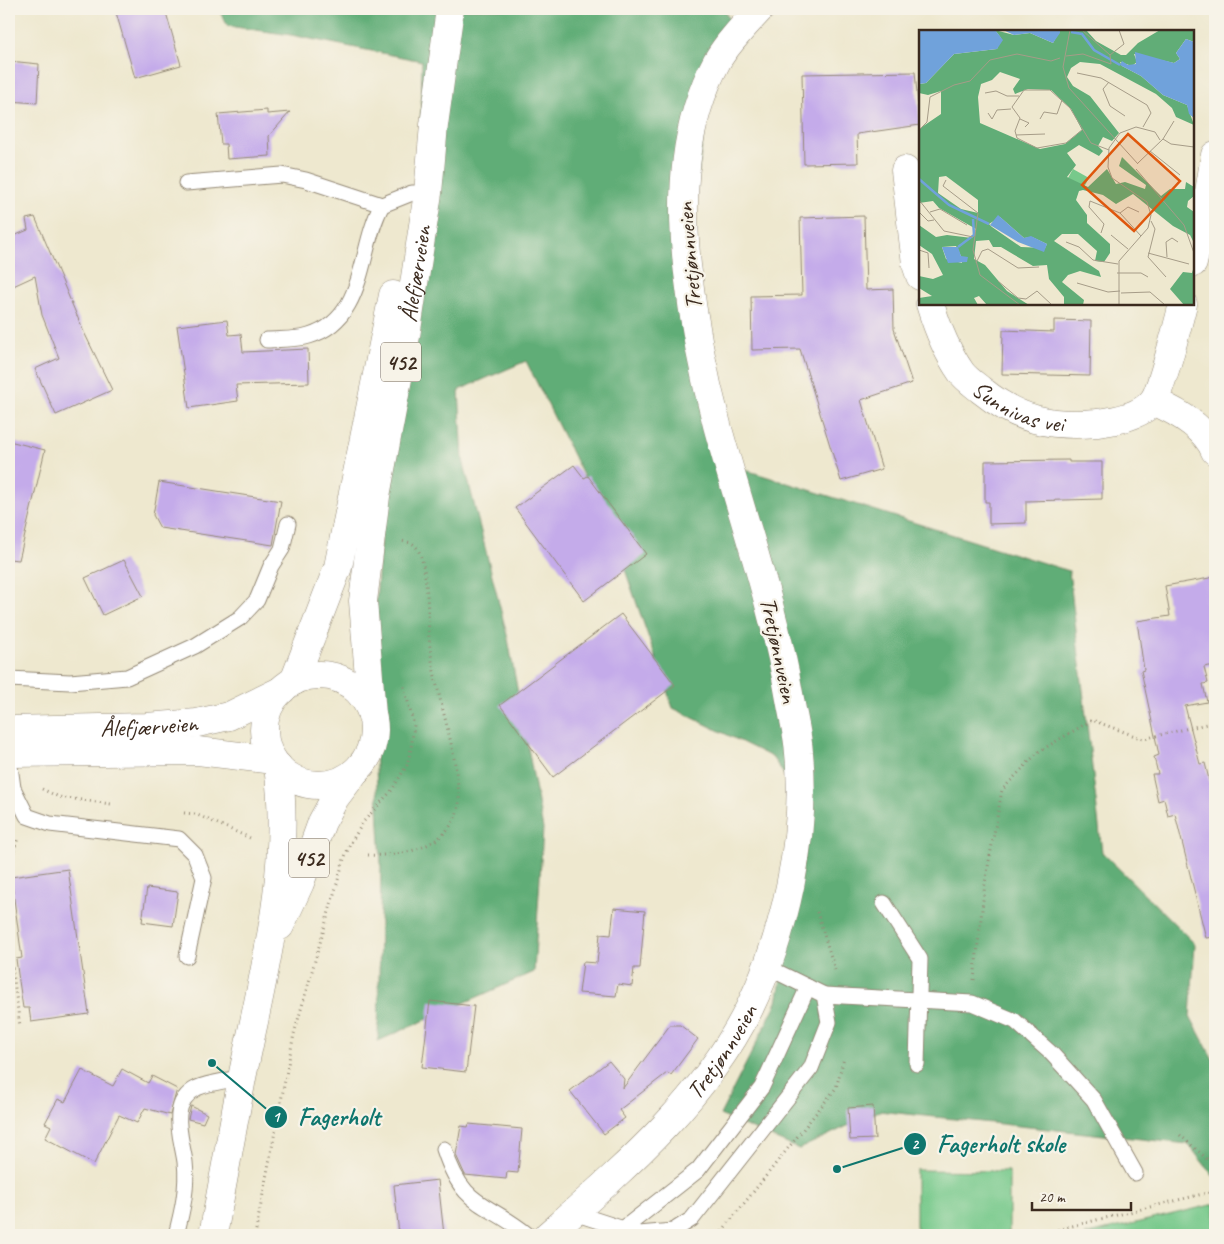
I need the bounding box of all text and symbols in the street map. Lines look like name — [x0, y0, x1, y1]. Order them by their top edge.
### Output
inset map — [919, 30, 1194, 305]
street label: Tretjønnveien — [669, 200, 709, 311]
street label: Ålefjærveien — [393, 222, 438, 324]
road number: 452 — [381, 342, 421, 382]
street label: Sunnivas vei — [966, 374, 1067, 439]
street label: Tretjønnveien — [753, 594, 805, 707]
street label: Ålefjærveien — [100, 708, 200, 743]
road number: 452 — [289, 838, 329, 878]
street label: Tretjønnveien — [680, 998, 764, 1105]
callout: Fagerholt — [263, 1097, 390, 1137]
text: Fagerholt — [298, 1101, 383, 1133]
text: 1 — [273, 1108, 282, 1127]
callout: Fagerholt skole — [902, 1124, 1075, 1164]
text: Fagerholt skole — [937, 1128, 1067, 1160]
text: 2 — [912, 1135, 920, 1154]
scale bar — [1032, 1179, 1130, 1211]
text: 20 m — [1039, 1188, 1066, 1207]

